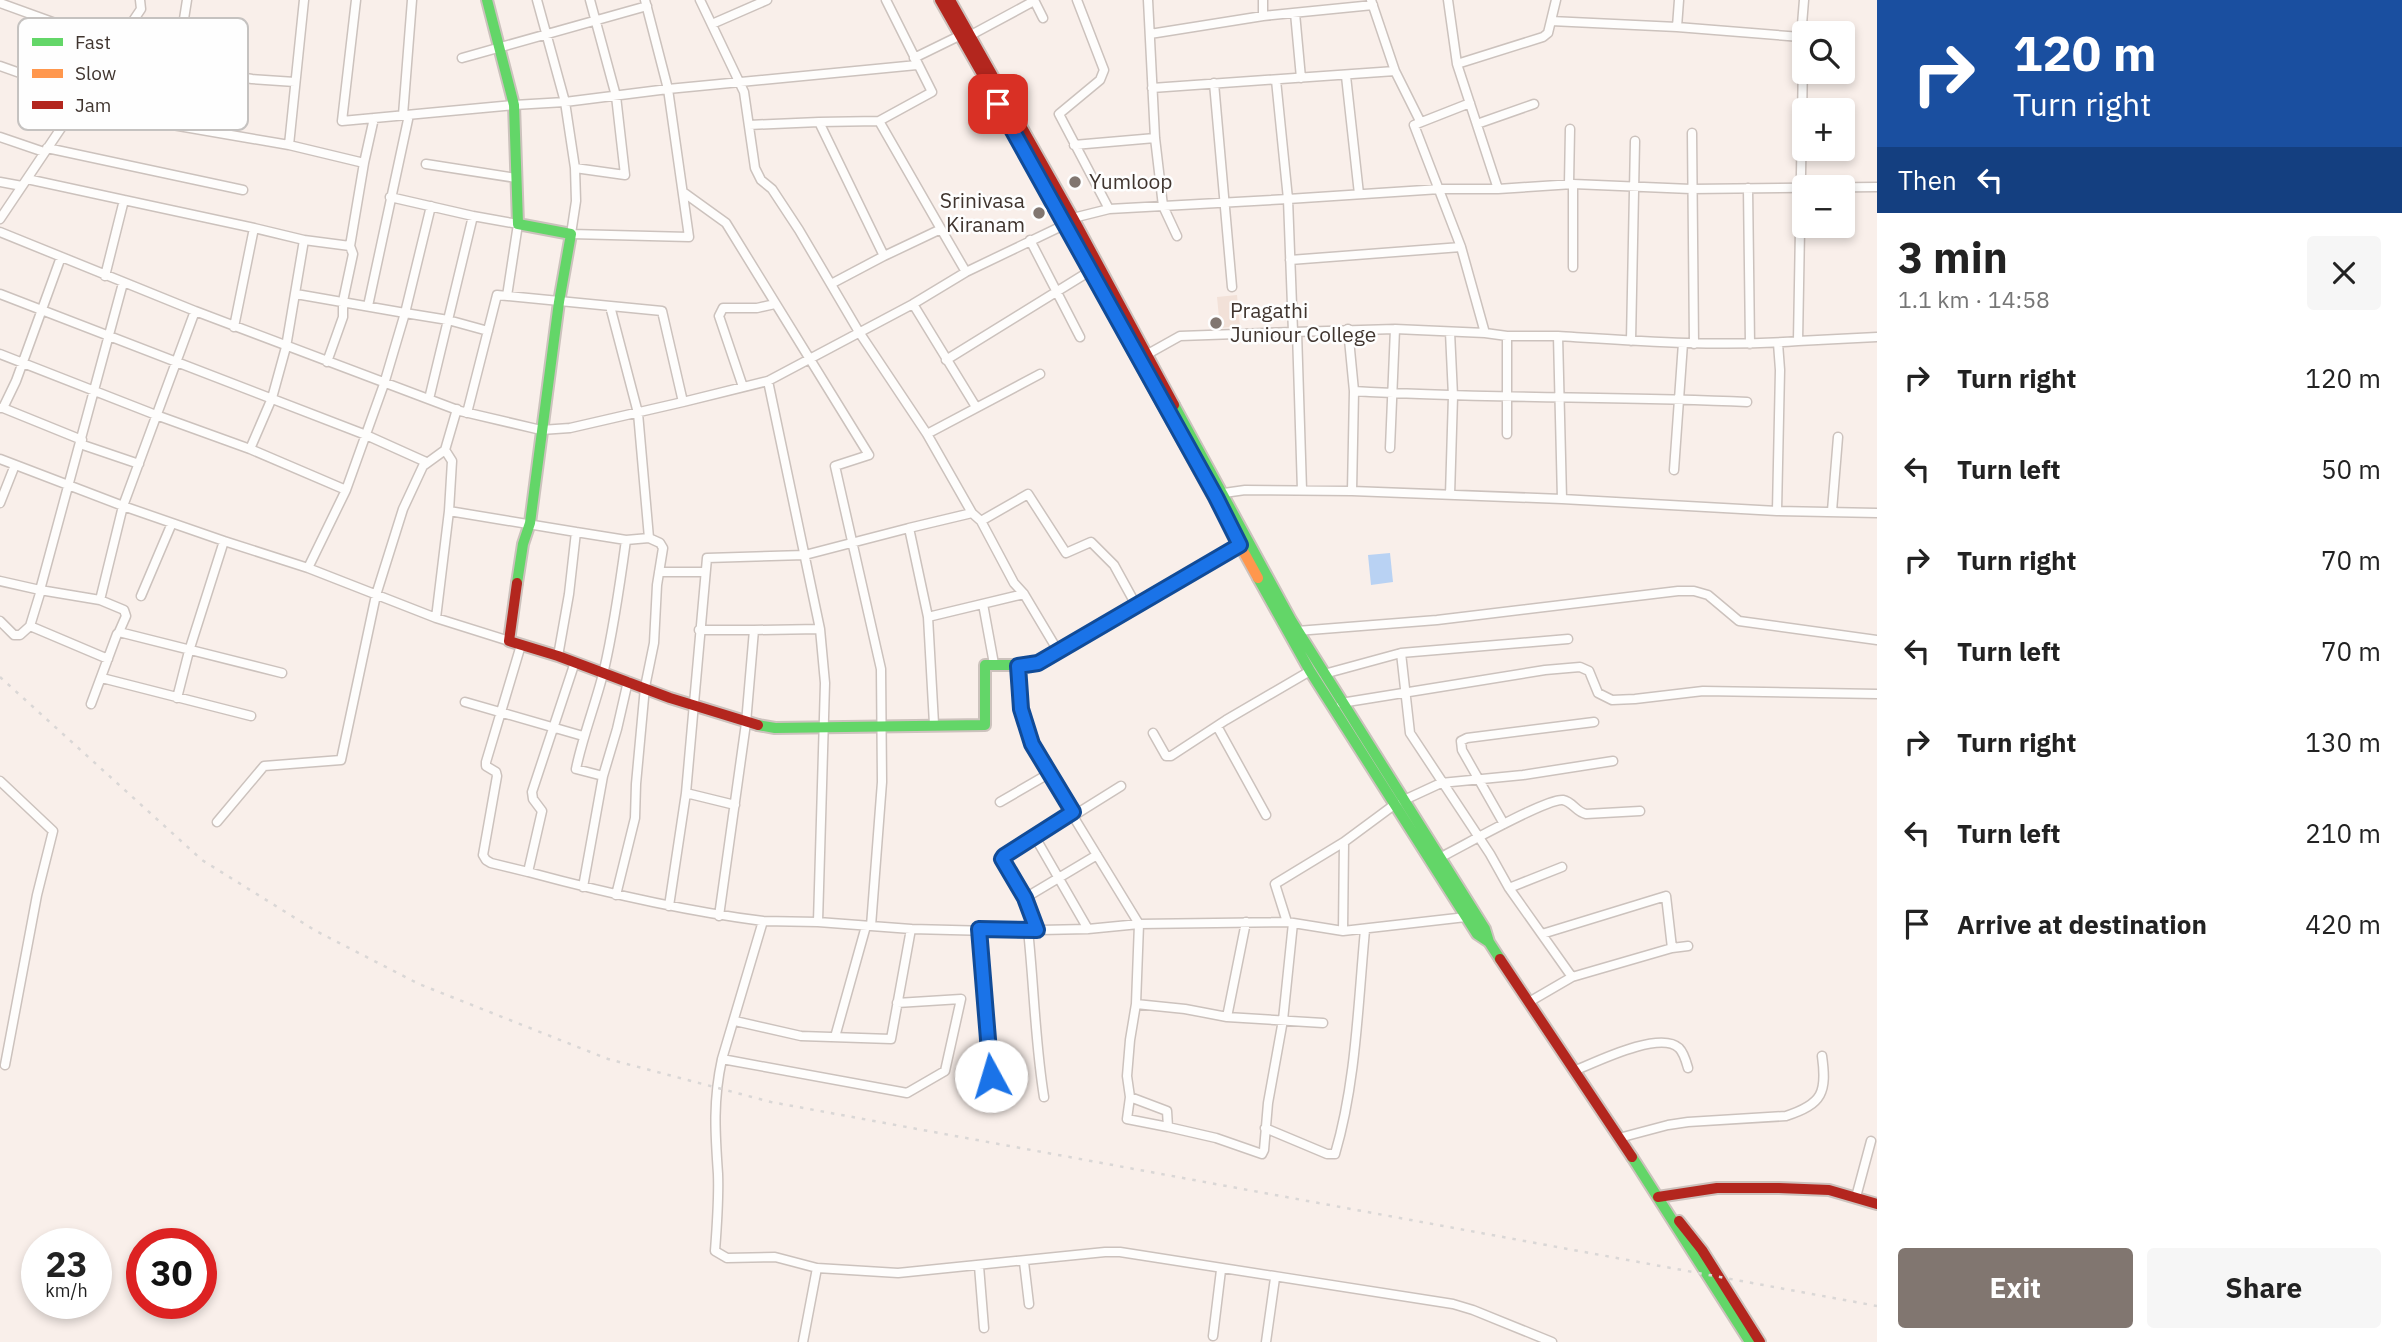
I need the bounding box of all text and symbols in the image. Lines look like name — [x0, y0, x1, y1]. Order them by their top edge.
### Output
legend — [18, 18, 248, 130]
map controls — [1792, 21, 1855, 238]
button: search — [1792, 21, 1855, 84]
text: 120 m — [2013, 21, 2157, 84]
icon: right — [1898, 28, 1989, 119]
text: Fast — [75, 30, 111, 54]
text: Slow — [75, 61, 116, 85]
pin — [968, 74, 1028, 134]
text: Turn right — [2013, 83, 2151, 125]
icon: arrive — [979, 85, 1017, 123]
text: Jam — [75, 93, 111, 117]
button: + — [1792, 98, 1855, 161]
icon: left — [1971, 161, 2009, 199]
text: Then — [1898, 163, 1957, 197]
place label: Yumloop — [1089, 167, 1173, 195]
marker: Yumloop — [1067, 174, 1083, 190]
button: − — [1792, 175, 1855, 238]
place label: Srinivasa Kiranam — [940, 186, 1025, 238]
marker: Srinivasa Kiranam — [1031, 205, 1047, 221]
text: 3 min — [1898, 230, 2008, 285]
button: close — [2307, 236, 2381, 310]
text: 1.1 km · 14:58 — [1898, 284, 2050, 314]
place label: Pragathi Juniour College — [1230, 296, 1376, 348]
marker: Pragathi Juniour College — [1208, 315, 1224, 331]
icon: right — [1898, 359, 1936, 397]
text: Turn right — [1957, 361, 2076, 395]
text: 120 m — [2305, 361, 2381, 395]
icon: left — [1898, 450, 1936, 488]
text: Turn left — [1957, 452, 2060, 486]
text: 50 m — [2321, 452, 2381, 486]
icon: right — [1898, 541, 1936, 579]
text: Turn right — [1957, 543, 2076, 577]
text: 70 m — [2321, 543, 2381, 577]
icon: left — [1898, 632, 1936, 670]
text: Turn left — [1957, 634, 2060, 668]
text: 70 m — [2321, 634, 2381, 668]
icon: right — [1898, 723, 1936, 761]
text: Turn right — [1957, 725, 2076, 759]
text: 130 m — [2305, 725, 2381, 759]
icon: left — [1898, 814, 1936, 852]
text: Turn left — [1957, 816, 2060, 850]
text: 210 m — [2305, 816, 2381, 850]
icon: arrive — [1898, 905, 1936, 943]
text: Arrive at destination — [1957, 907, 2207, 941]
text: 420 m — [2305, 907, 2381, 941]
position arrow — [954, 1039, 1028, 1113]
speed limit sign: 30 — [126, 1228, 217, 1319]
text: 23 — [45, 1241, 88, 1287]
button: Exit — [1898, 1248, 2133, 1328]
button: Share — [2147, 1248, 2381, 1328]
text: km/h — [45, 1279, 88, 1302]

